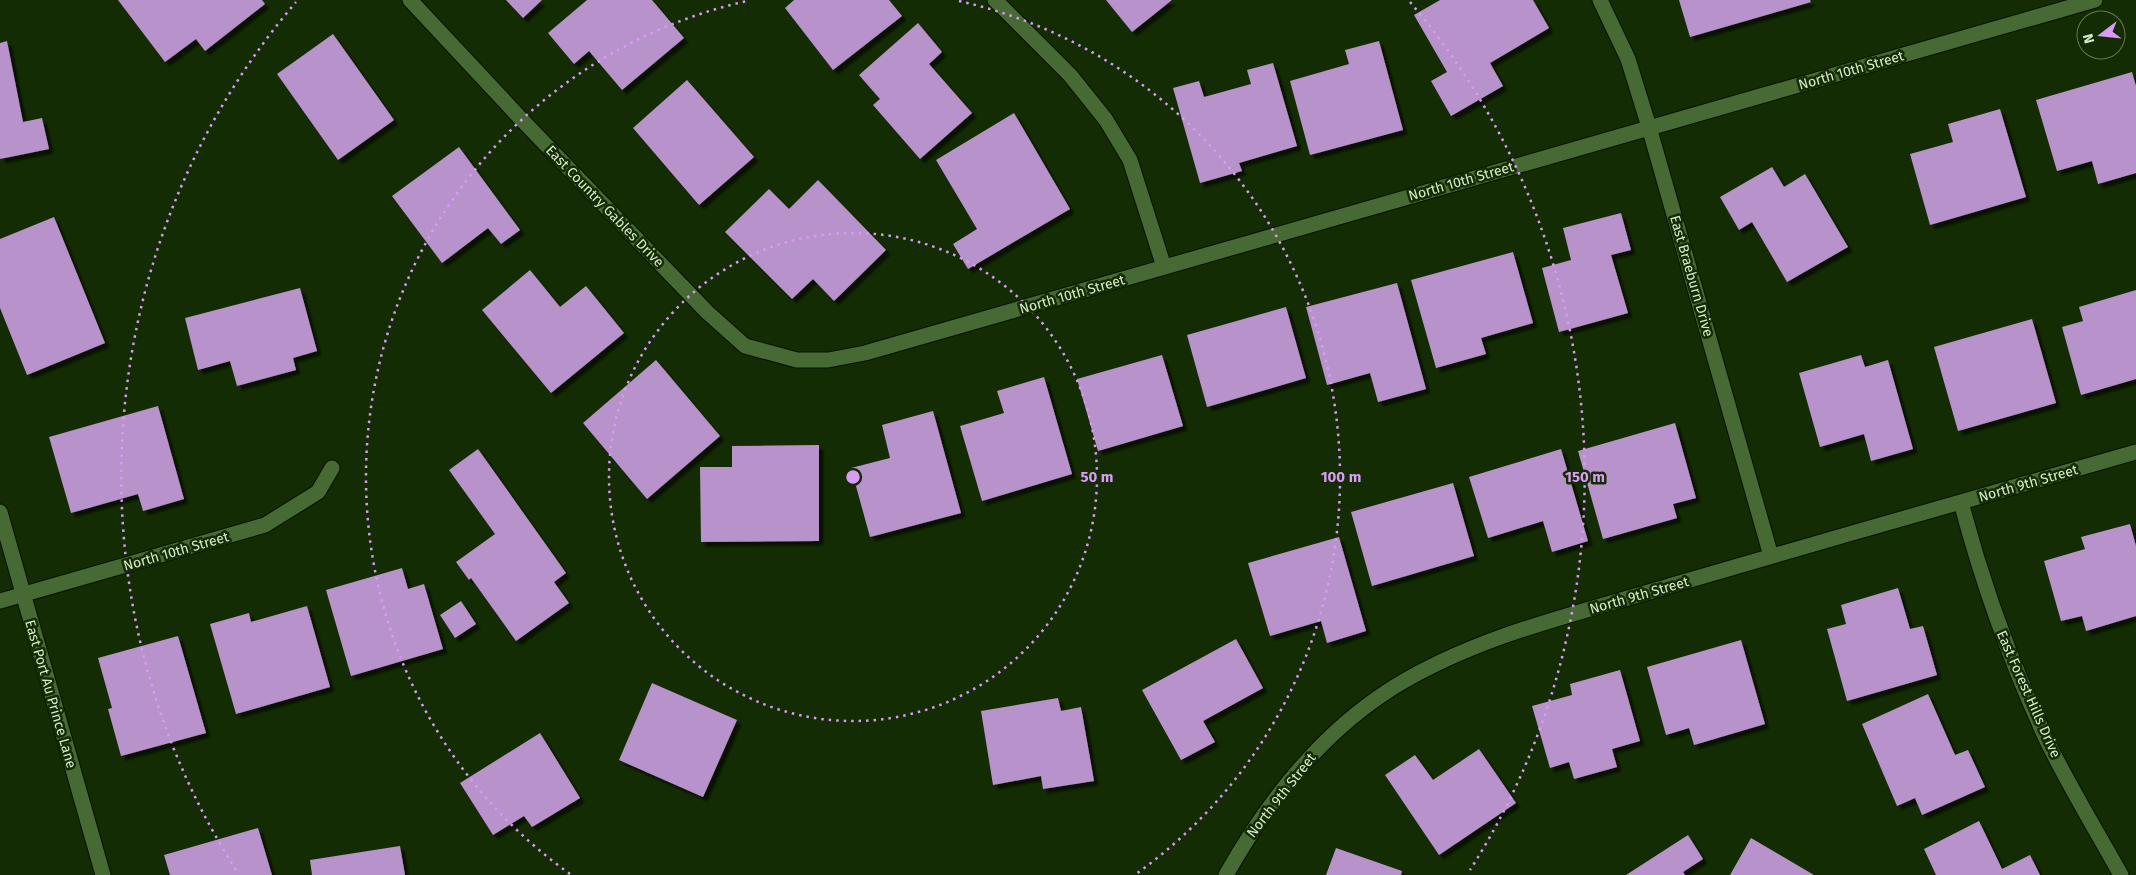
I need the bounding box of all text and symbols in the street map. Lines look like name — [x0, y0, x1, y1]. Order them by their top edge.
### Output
north arrow — [2076, 10, 2126, 60]
text: N — [2080, 32, 2098, 45]
street label: North 10th Street — [1796, 47, 1907, 94]
street label: East Country Gables Drive — [542, 142, 667, 271]
street label: North 10th Street — [1406, 158, 1517, 205]
street label: East Braeburn Drive — [1666, 214, 1717, 339]
street label: North 10th Street — [1017, 271, 1128, 318]
street label: North 9th Street — [1977, 461, 2081, 506]
centre of rings — [844, 468, 862, 486]
text: 50 m — [1080, 468, 1114, 486]
text: 100 m — [1321, 468, 1361, 486]
text: 150 m — [1565, 468, 1605, 486]
street label: North 10th Street — [121, 528, 232, 575]
street label: North 9th Street — [1588, 573, 1692, 618]
street label: East Port Au Prince Lane — [21, 618, 80, 770]
street label: East Forest Hills Drive — [1993, 628, 2064, 760]
street label: North 9th Street — [1243, 749, 1320, 841]

